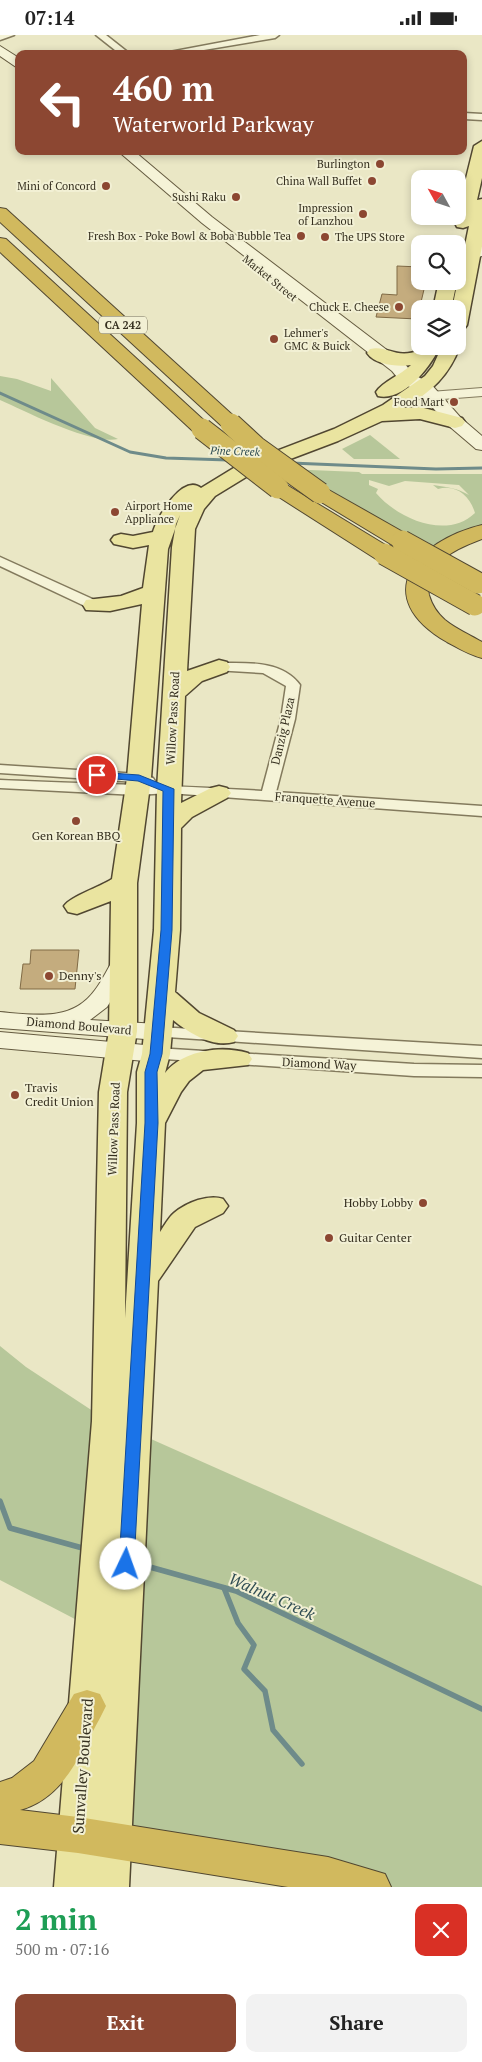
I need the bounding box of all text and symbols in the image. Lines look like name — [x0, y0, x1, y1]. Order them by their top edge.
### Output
text: 07:14 — [25, 5, 74, 30]
text: 460 m — [113, 65, 214, 111]
icon: left — [30, 70, 95, 135]
text: Waterworld Parkway — [113, 109, 314, 138]
place label: Burlington — [317, 157, 370, 171]
marker: Burlington — [374, 158, 386, 170]
north arrow — [411, 170, 466, 225]
map controls — [411, 170, 466, 355]
place label: China Wall Buffet — [276, 174, 362, 188]
marker: China Wall Buffet — [366, 175, 378, 187]
place label: Mini of Concord — [17, 179, 96, 193]
marker: Mini of Concord — [100, 180, 112, 192]
place label: Sushi Raku — [172, 190, 227, 204]
marker: Sushi Raku — [230, 191, 242, 203]
place label: Impression of Lanzhou — [298, 201, 354, 228]
marker: Impression of Lanzhou — [357, 208, 369, 220]
place label: Fresh Box - Poke Bowl & Boba Bubble Tea — [88, 229, 291, 243]
marker: Fresh Box - Poke Bowl & Boba Bubble Tea — [295, 230, 307, 242]
place label: The UPS Store — [335, 230, 405, 244]
marker: The UPS Store — [319, 231, 331, 243]
button: search — [411, 235, 466, 290]
street label: Market Street — [240, 252, 300, 304]
place label: Chuck E. Cheese — [309, 300, 389, 314]
button: layers — [411, 300, 466, 355]
marker: Chuck E. Cheese — [393, 301, 405, 313]
road number: CA 242 — [99, 317, 147, 333]
place label: Lehmer's GMC & Buick — [284, 326, 351, 353]
marker: Lehmer's GMC & Buick — [268, 333, 280, 345]
place label: Food Mart — [394, 395, 444, 409]
marker: Food Mart — [448, 396, 460, 408]
water label: Pine Creek — [209, 443, 261, 459]
place label: Airport Home Appliance — [125, 499, 193, 526]
marker: Airport Home Appliance — [109, 506, 121, 518]
street label: Willow Pass Road — [163, 671, 182, 765]
street label: Danzig Plaza — [267, 696, 298, 766]
pin — [76, 754, 118, 796]
icon: arrive — [83, 761, 111, 789]
street label: Franquette Avenue — [274, 789, 376, 810]
marker: Gen Korean BBQ — [70, 815, 82, 827]
place label: Gen Korean BBQ — [32, 828, 121, 843]
place label: Denny's — [59, 968, 101, 983]
marker: Denny's — [43, 970, 55, 982]
street label: Diamond Boulevard — [26, 1013, 133, 1038]
street label: Diamond Way — [281, 1054, 358, 1073]
place label: Travis Credit Union — [25, 1080, 94, 1109]
street label: Willow Pass Road — [104, 1082, 123, 1176]
marker: Travis Credit Union — [9, 1089, 21, 1101]
place label: Hobby Lobby — [344, 1195, 414, 1210]
marker: Hobby Lobby — [417, 1197, 429, 1209]
place label: Guitar Center — [339, 1230, 412, 1245]
marker: Guitar Center — [323, 1232, 335, 1244]
position arrow — [99, 1537, 151, 1589]
water label: Walnut Creek — [225, 1567, 319, 1625]
street label: Sunvalley Boulevard — [67, 1698, 97, 1834]
text: 2 min — [15, 1899, 97, 1939]
button: close — [415, 1904, 467, 1956]
text: 500 m · 07:16 — [15, 1938, 109, 1960]
button: Exit — [15, 1994, 236, 2052]
button: Share — [246, 1994, 467, 2052]

